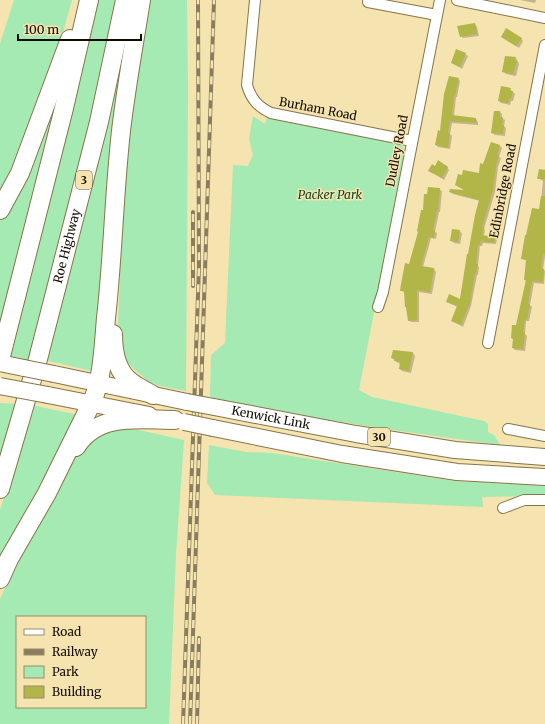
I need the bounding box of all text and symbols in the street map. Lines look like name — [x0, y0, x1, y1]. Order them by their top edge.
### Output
scale bar — [18, 16, 141, 42]
text: 100 m — [24, 22, 59, 37]
street label: Burham Road — [278, 94, 358, 123]
street label: Dudley Road — [382, 114, 411, 188]
street label: Edinbridge Road — [486, 142, 519, 239]
road number: 3 — [76, 171, 92, 189]
park label: Packer Park — [298, 187, 363, 202]
street label: Roe Highway — [50, 207, 83, 285]
street label: Kenwick Link — [231, 403, 312, 432]
road number: 30 — [368, 428, 390, 446]
legend — [16, 616, 146, 708]
text: Road — [52, 624, 81, 639]
text: Railway — [52, 644, 98, 659]
text: Park — [52, 664, 79, 679]
text: Building — [52, 684, 102, 699]

